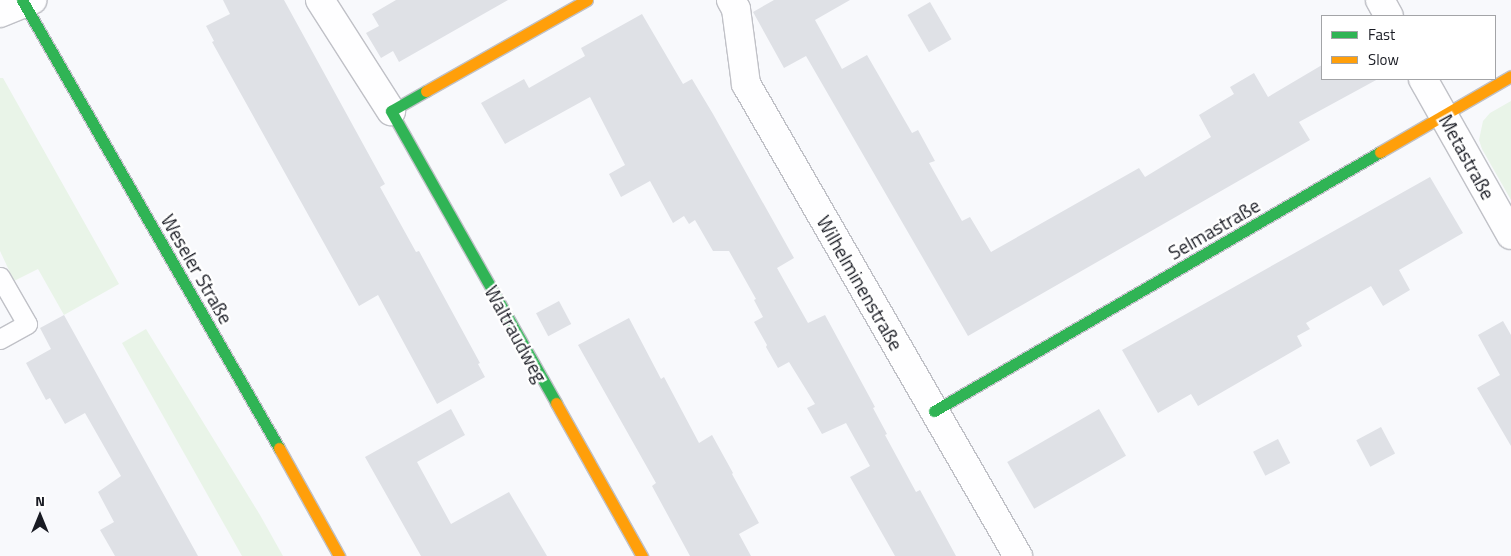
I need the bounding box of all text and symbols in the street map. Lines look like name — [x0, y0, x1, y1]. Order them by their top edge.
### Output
legend — [1321, 15, 1496, 80]
text: Fast — [1368, 23, 1395, 46]
text: Slow — [1368, 48, 1399, 71]
street label: Metastraße — [1434, 111, 1500, 203]
street label: Selmastraße — [1164, 194, 1264, 264]
street label: Weseler Straße — [156, 210, 238, 328]
street label: Wilhelminenstraße — [812, 212, 908, 354]
street label: Waltraudweg — [480, 282, 552, 386]
text: N — [35, 490, 45, 511]
north arrow — [15, 491, 65, 541]

